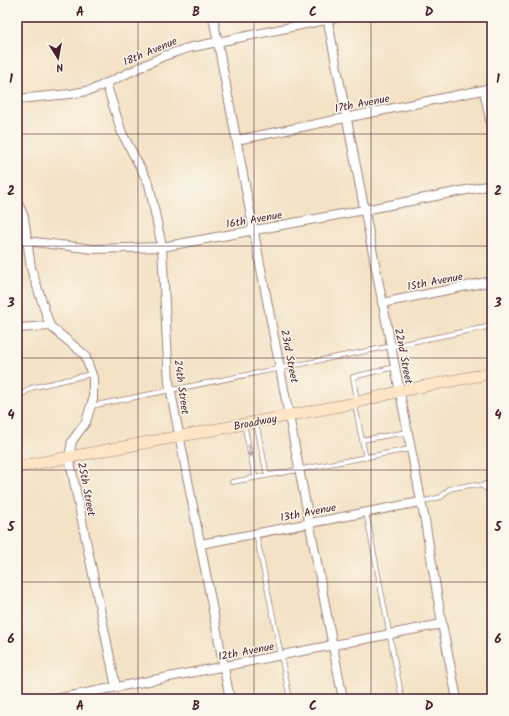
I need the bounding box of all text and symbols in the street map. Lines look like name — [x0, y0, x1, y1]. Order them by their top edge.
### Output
text: A — [76, 2, 84, 23]
text: B — [192, 2, 200, 23]
text: C — [309, 2, 317, 23]
text: D — [425, 2, 434, 23]
street label: 18th Avenue — [121, 32, 180, 71]
north arrow — [38, 38, 78, 78]
text: N — [55, 57, 65, 76]
text: 1 — [9, 69, 13, 90]
text: 1 — [496, 69, 500, 90]
street label: 17th Avenue — [333, 90, 391, 118]
text: 2 — [7, 181, 15, 202]
text: 2 — [494, 181, 502, 202]
street label: 16th Avenue — [225, 206, 284, 234]
street label: 15th Avenue — [406, 268, 465, 296]
text: 3 — [6, 293, 15, 314]
text: 3 — [493, 293, 502, 314]
street label: 22nd Street — [389, 327, 417, 386]
street label: 23rd Street — [275, 328, 303, 385]
street label: 24th Street — [168, 359, 194, 416]
text: 4 — [7, 405, 15, 426]
text: 4 — [494, 405, 502, 426]
street label: Broadway — [232, 410, 279, 436]
one-way arrow — [246, 444, 254, 457]
street label: 25th Street — [72, 461, 100, 519]
street label: 13th Avenue — [279, 499, 338, 527]
text: 5 — [7, 517, 16, 538]
text: 5 — [494, 517, 503, 538]
text: 6 — [7, 629, 15, 650]
text: 6 — [494, 629, 502, 650]
street label: 12th Avenue — [217, 638, 276, 666]
text: A — [76, 696, 84, 716]
text: B — [192, 696, 200, 716]
text: C — [309, 696, 317, 716]
text: D — [425, 696, 434, 716]

